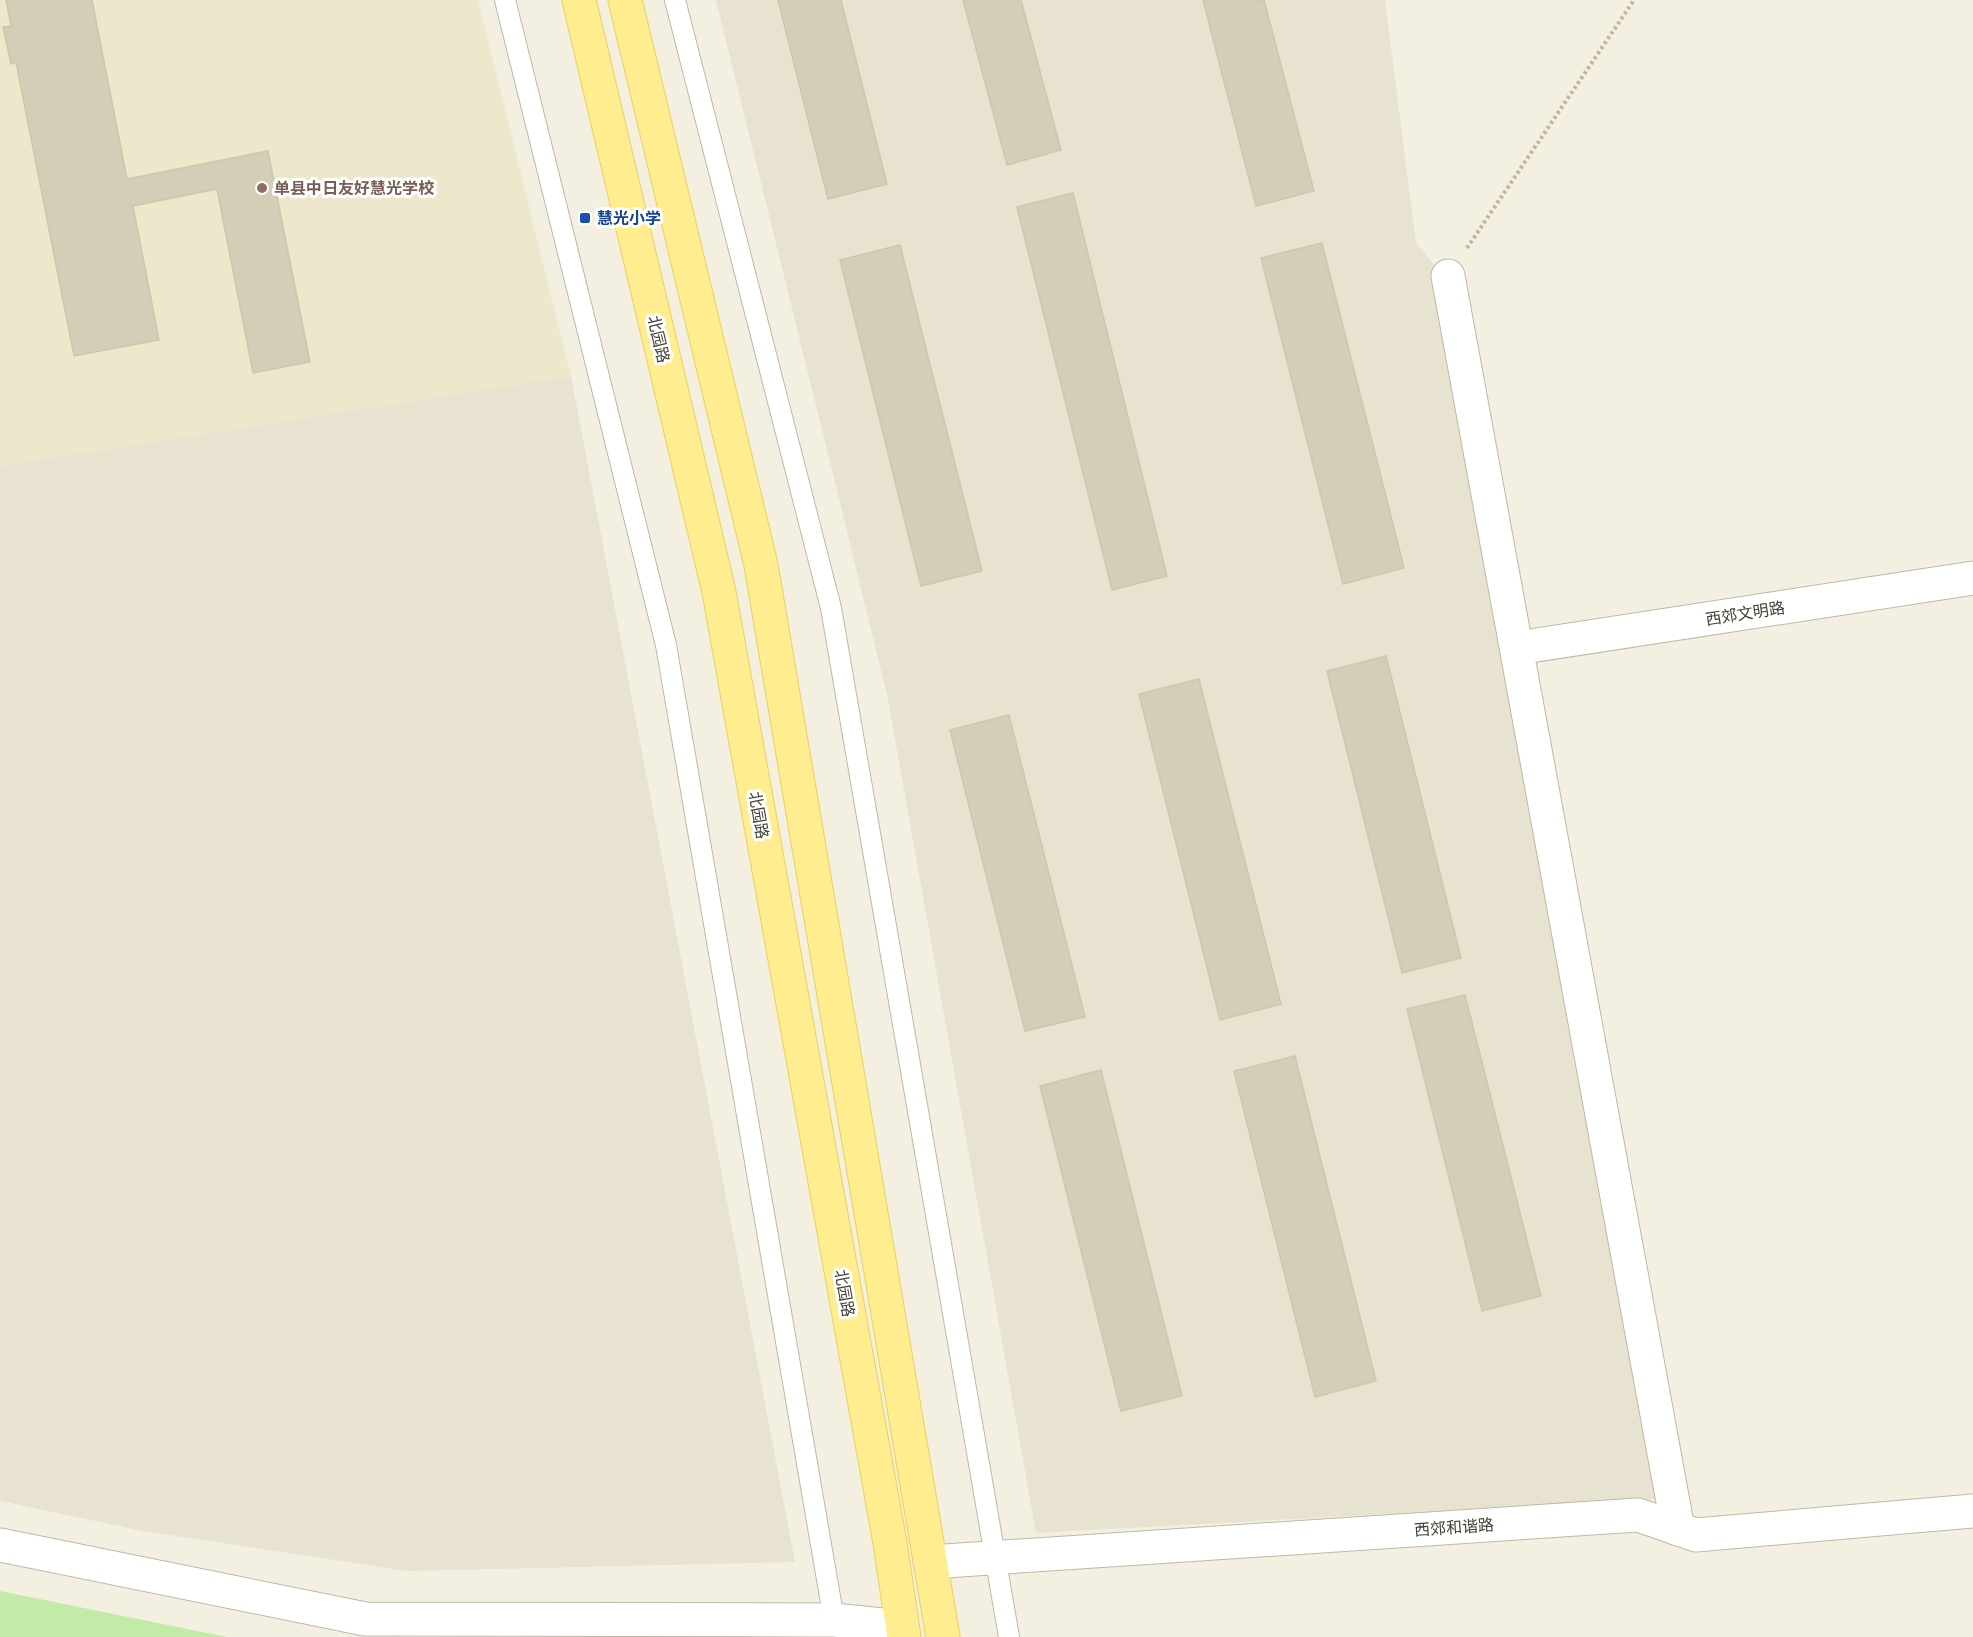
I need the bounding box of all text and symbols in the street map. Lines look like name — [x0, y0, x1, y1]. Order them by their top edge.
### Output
place label: 单县中日友好慧光学校 — [274, 179, 435, 197]
marker: 单县中日友好慧光学校 — [255, 181, 269, 195]
place label: 慧光小学 — [597, 210, 661, 227]
marker: 慧光小学 — [578, 211, 592, 225]
street label: 北园路 — [645, 314, 672, 364]
street label: 西郊文明路 — [1704, 599, 1786, 628]
street label: 北园路 — [746, 790, 771, 840]
street label: 北园路 — [832, 1268, 857, 1318]
street label: 西郊和谐路 — [1414, 1516, 1495, 1539]

